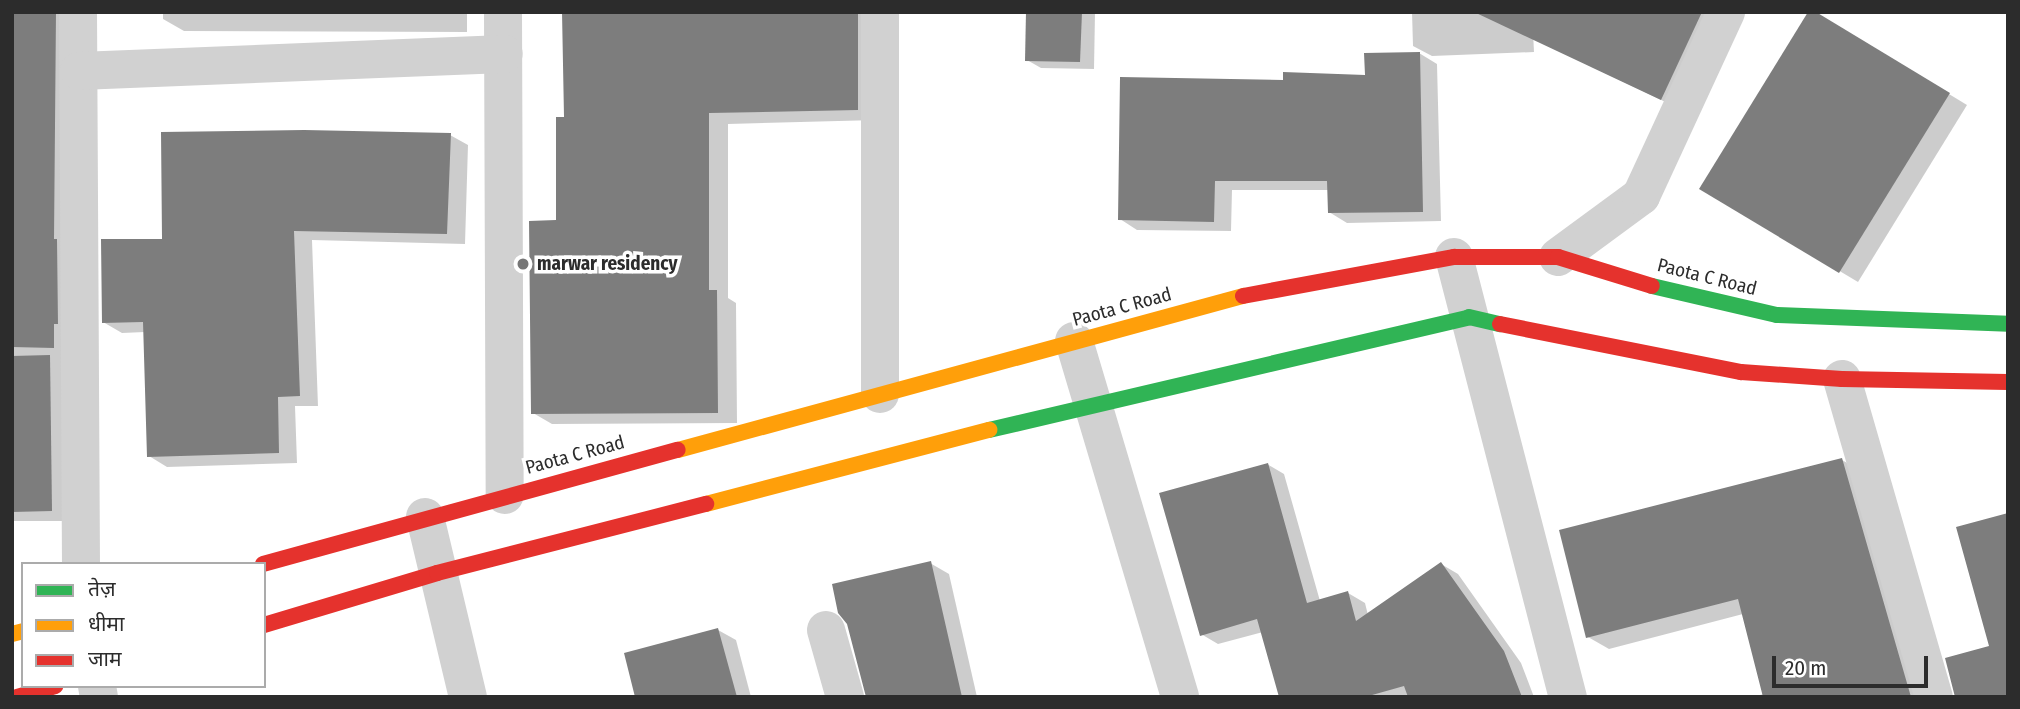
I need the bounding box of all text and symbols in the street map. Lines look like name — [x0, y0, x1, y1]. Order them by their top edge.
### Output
place label: marwar residency — [537, 253, 678, 275]
street label: Paota C Road — [1655, 254, 1759, 300]
marker: marwar residency — [515, 256, 531, 272]
street label: Paota C Road — [1070, 283, 1174, 331]
street label: Paota C Road — [523, 431, 627, 479]
legend — [21, 562, 266, 688]
text: तेज़ — [88, 576, 116, 602]
text: धीमा — [88, 611, 124, 637]
scale bar — [1775, 642, 1931, 686]
text: जाम — [88, 646, 122, 672]
text: 20 m — [1785, 655, 1826, 681]

